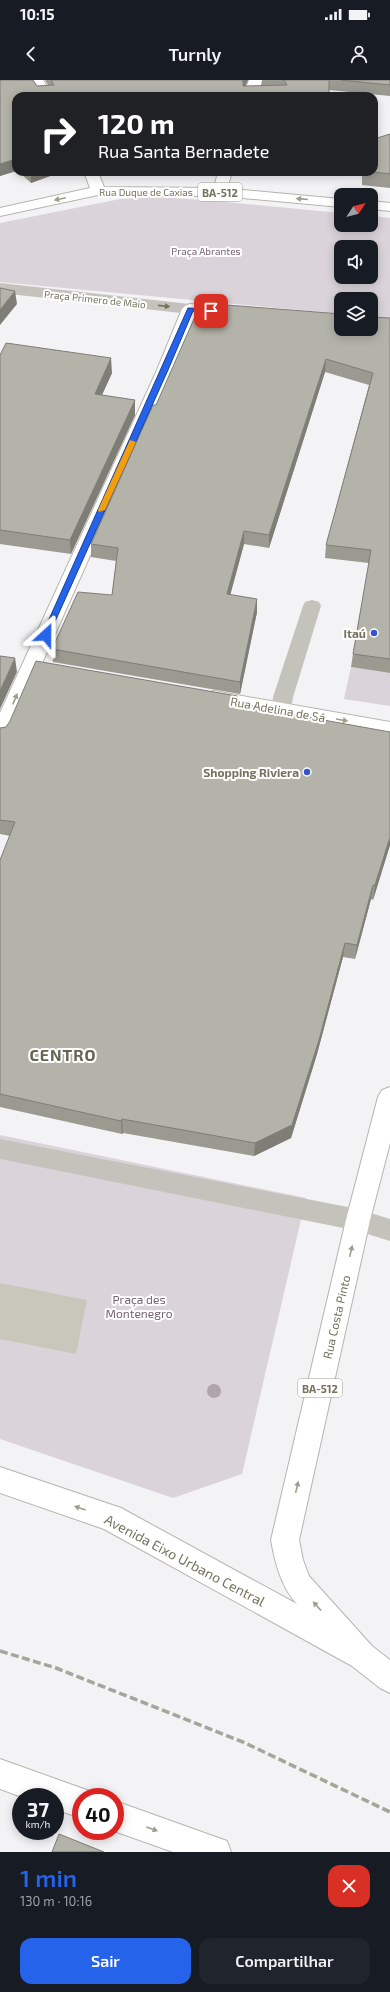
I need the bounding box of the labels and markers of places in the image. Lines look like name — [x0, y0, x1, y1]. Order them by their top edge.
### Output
pin — [194, 294, 228, 328]
place label: Itaú — [344, 626, 366, 640]
marker: Itaú — [369, 628, 379, 638]
place label: Shopping Riviera — [203, 765, 299, 779]
marker: Shopping Riviera — [302, 767, 312, 777]

